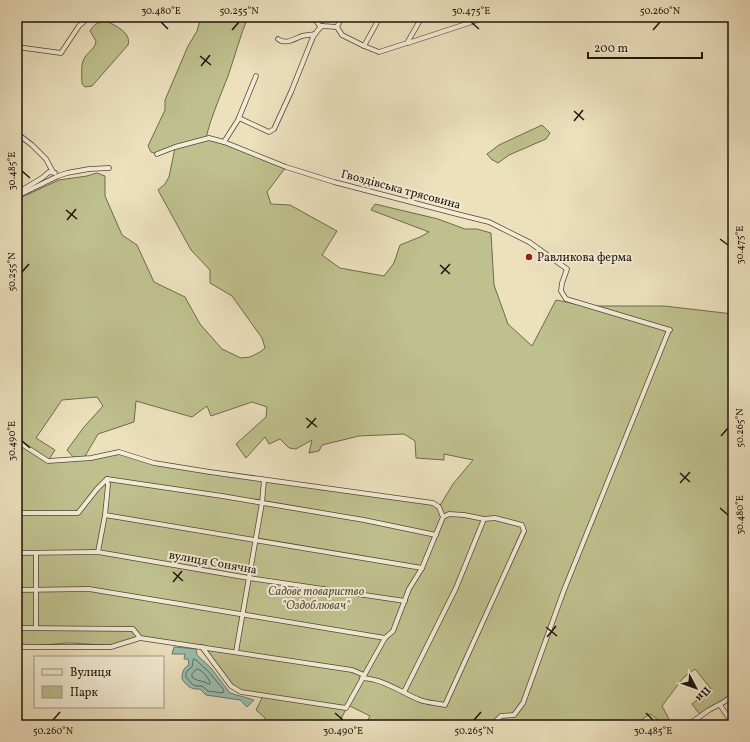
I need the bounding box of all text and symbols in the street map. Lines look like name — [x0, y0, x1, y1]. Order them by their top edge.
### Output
text: 30.480°E — [141, 4, 181, 18]
text: 50.255°N — [219, 4, 259, 18]
text: 30.475°E — [452, 4, 490, 18]
text: 50.260°N — [640, 4, 681, 18]
scale bar — [588, 34, 702, 60]
text: 200 m — [594, 41, 628, 57]
text: 30.485°E — [5, 152, 19, 190]
street label: Гвоздівська трясовина — [339, 166, 462, 214]
text: 30.475°E — [733, 226, 747, 264]
place label: Равликова ферма — [537, 250, 632, 266]
text: 50.255°N — [5, 252, 19, 292]
marker: Равликова ферма — [524, 252, 534, 262]
text: 50.265°N — [733, 408, 747, 448]
text: 30.490°E — [5, 421, 19, 461]
text: 30.480°E — [733, 495, 747, 535]
street label: вулиця Сонячна — [168, 547, 258, 579]
park label: Садове товариство "Оздоблювач" — [268, 584, 365, 614]
legend — [34, 656, 164, 708]
text: Вулиця — [70, 665, 111, 681]
north arrow — [676, 668, 716, 708]
text: Пн — [692, 683, 713, 704]
text: Парк — [70, 685, 98, 701]
text: 50.260°N — [33, 724, 74, 738]
text: 30.490°E — [323, 724, 363, 738]
text: 50.265°N — [454, 724, 494, 738]
text: 30.485°E — [634, 724, 672, 738]

